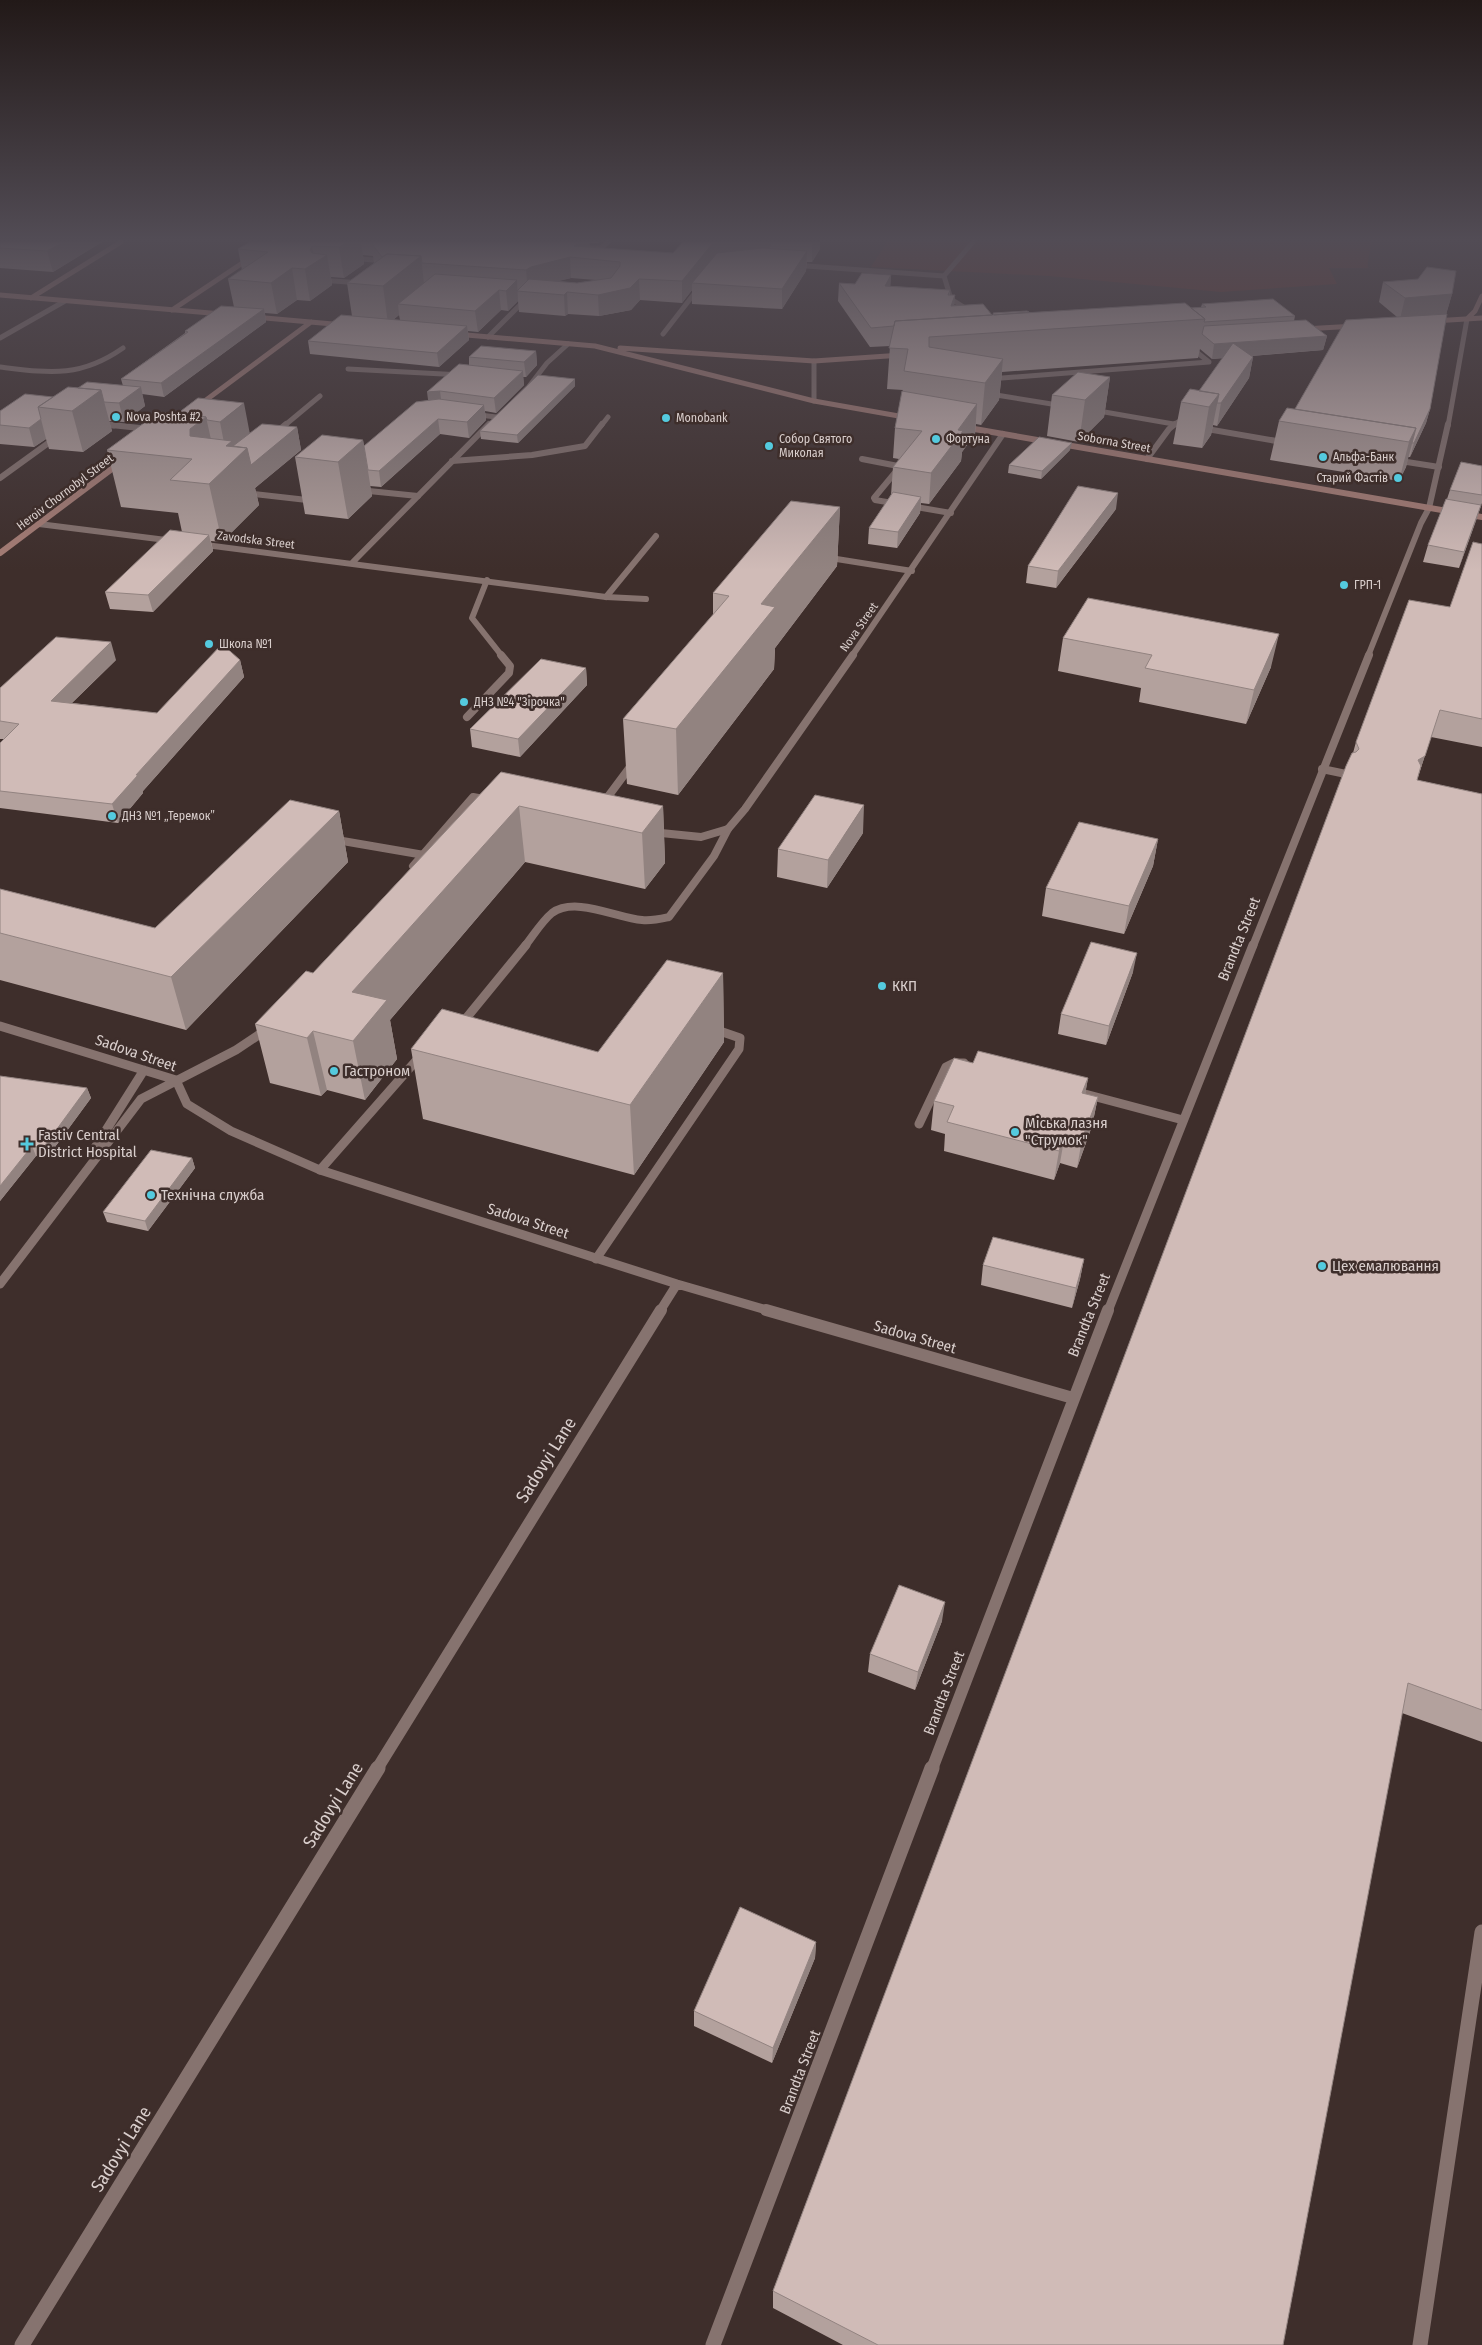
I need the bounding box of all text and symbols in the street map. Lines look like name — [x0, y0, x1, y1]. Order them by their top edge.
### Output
place label: Nova Poshta #2 — [126, 410, 201, 424]
marker: Nova Poshta #2 — [110, 411, 122, 423]
place label: Monobank — [676, 411, 728, 425]
marker: Monobank — [660, 412, 672, 424]
street label: Soborna Street — [1077, 429, 1152, 455]
place label: Собор Святого Миколая — [779, 432, 852, 460]
place label: Фортуна — [946, 432, 990, 446]
marker: Фортуна — [930, 433, 942, 445]
marker: Собор Святого Миколая — [763, 440, 775, 452]
place label: Альфа-Банк — [1333, 450, 1395, 464]
street label: Heroiv Chornobyl Street — [14, 451, 116, 533]
marker: Альфа-Банк — [1317, 451, 1329, 463]
place label: Старий Фастів — [1316, 471, 1388, 485]
marker: Старий Фастів — [1392, 472, 1404, 484]
street label: Zavodska Street — [216, 528, 296, 552]
place label: ГРП-1 — [1354, 578, 1381, 592]
marker: ГРП-1 — [1338, 579, 1350, 591]
street label: Nova Street — [837, 600, 881, 654]
place label: Школа №1 — [219, 637, 272, 651]
marker: Школа №1 — [203, 638, 215, 650]
place label: ДНЗ №4 "Зірочка" — [473, 695, 565, 709]
marker: ДНЗ №4 "Зірочка" — [458, 696, 470, 708]
place label: ДНЗ №1 „Теремок” — [121, 809, 215, 823]
marker: ДНЗ №1 „Теремок” — [106, 810, 118, 822]
street label: Brandta Street — [1214, 894, 1264, 984]
place label: ККП — [892, 977, 917, 995]
marker: ККП — [876, 980, 888, 992]
street label: Sadova Street — [93, 1031, 179, 1075]
place label: Гастроном — [344, 1062, 410, 1080]
marker: Гастроном — [328, 1065, 340, 1077]
place label: Міська лазня "Струмок" — [1025, 1114, 1108, 1149]
place label: Fastiv Central District Hospital — [38, 1126, 137, 1161]
marker: Міська лазня "Струмок" — [1009, 1126, 1021, 1138]
marker: Fastiv Central District Hospital — [20, 1137, 34, 1151]
place label: Технічна служба — [161, 1186, 264, 1204]
marker: Технічна служба — [145, 1189, 157, 1201]
street label: Sadova Street — [485, 1199, 571, 1243]
place label: Цех емалювання — [1332, 1257, 1439, 1275]
marker: Цех емалювання — [1316, 1260, 1328, 1272]
street label: Brandta Street — [1064, 1270, 1114, 1360]
street label: Sadova Street — [872, 1317, 958, 1357]
street label: Sadovyi Lane — [511, 1413, 581, 1507]
street label: Brandta Street — [920, 1648, 968, 1738]
street label: Sadovyi Lane — [298, 1758, 368, 1852]
street label: Brandta Street — [776, 2027, 824, 2117]
street label: Sadovyi Lane — [86, 2102, 156, 2196]

